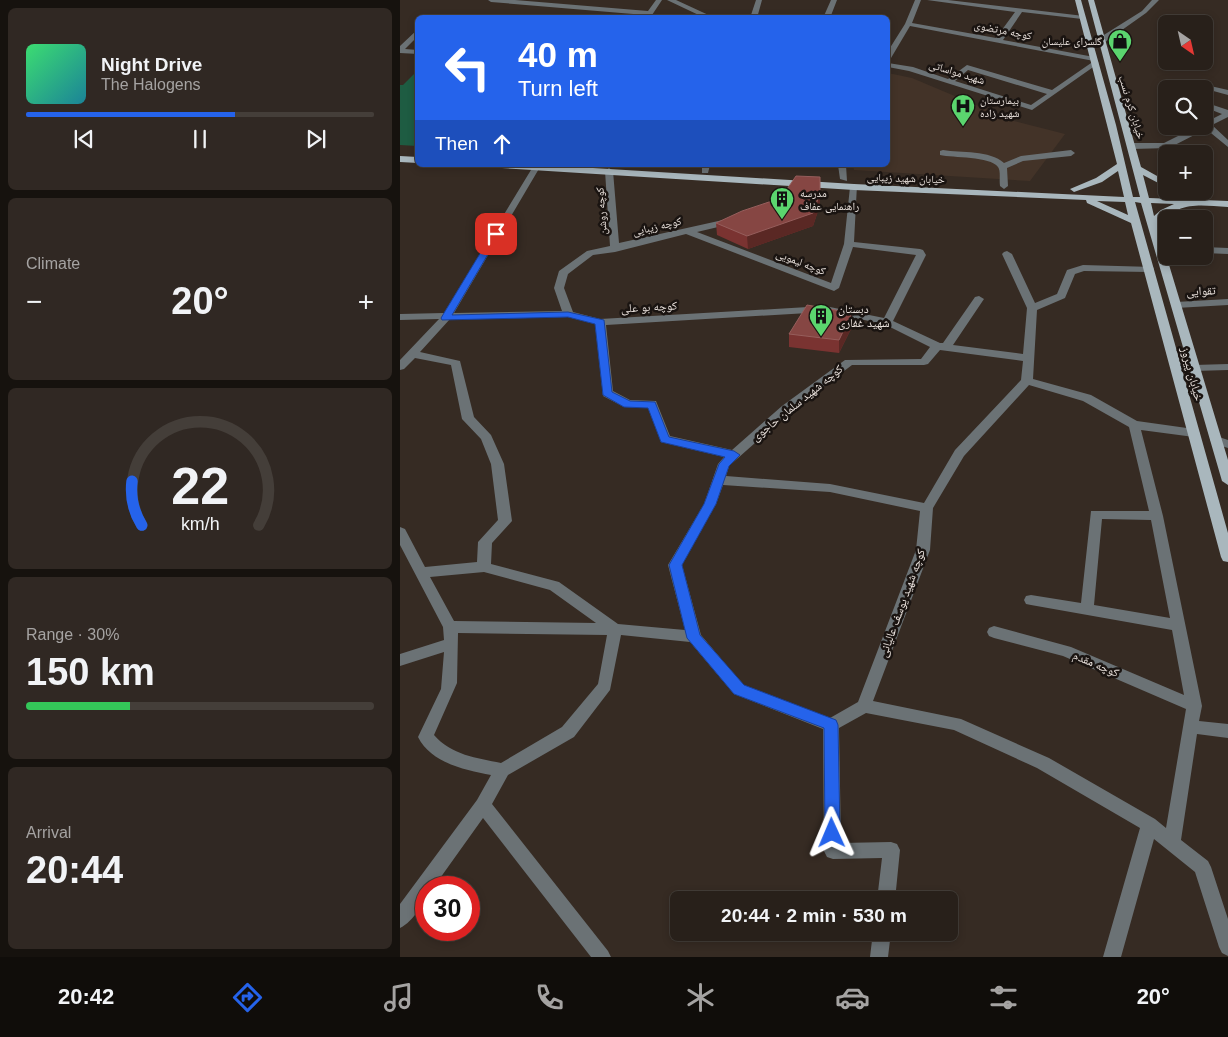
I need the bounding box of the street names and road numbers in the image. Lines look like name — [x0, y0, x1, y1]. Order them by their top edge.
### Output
street label: کوچه مرتضوی — [973, 19, 1033, 43]
street label: شهید مواساتی — [927, 58, 986, 87]
street label: خیابان کرم نسب — [1116, 74, 1147, 141]
street label: خیابان شهید زیبایی — [867, 171, 945, 186]
street label: کوچه روشن — [593, 186, 610, 235]
street label: کوچه زیبایی — [631, 214, 683, 238]
street label: کوچه لیمویی — [774, 247, 828, 278]
street label: تقوایی — [1186, 283, 1217, 299]
street label: کوچه بو علی — [620, 299, 678, 316]
street label: خیابان پیروز — [1177, 345, 1206, 403]
street label: کوچه شهید سلمان حاجوی — [749, 362, 846, 444]
street label: کوچه شهید یوسف عالیانی — [876, 547, 928, 659]
street label: کوچه مقدم — [1070, 648, 1121, 681]

